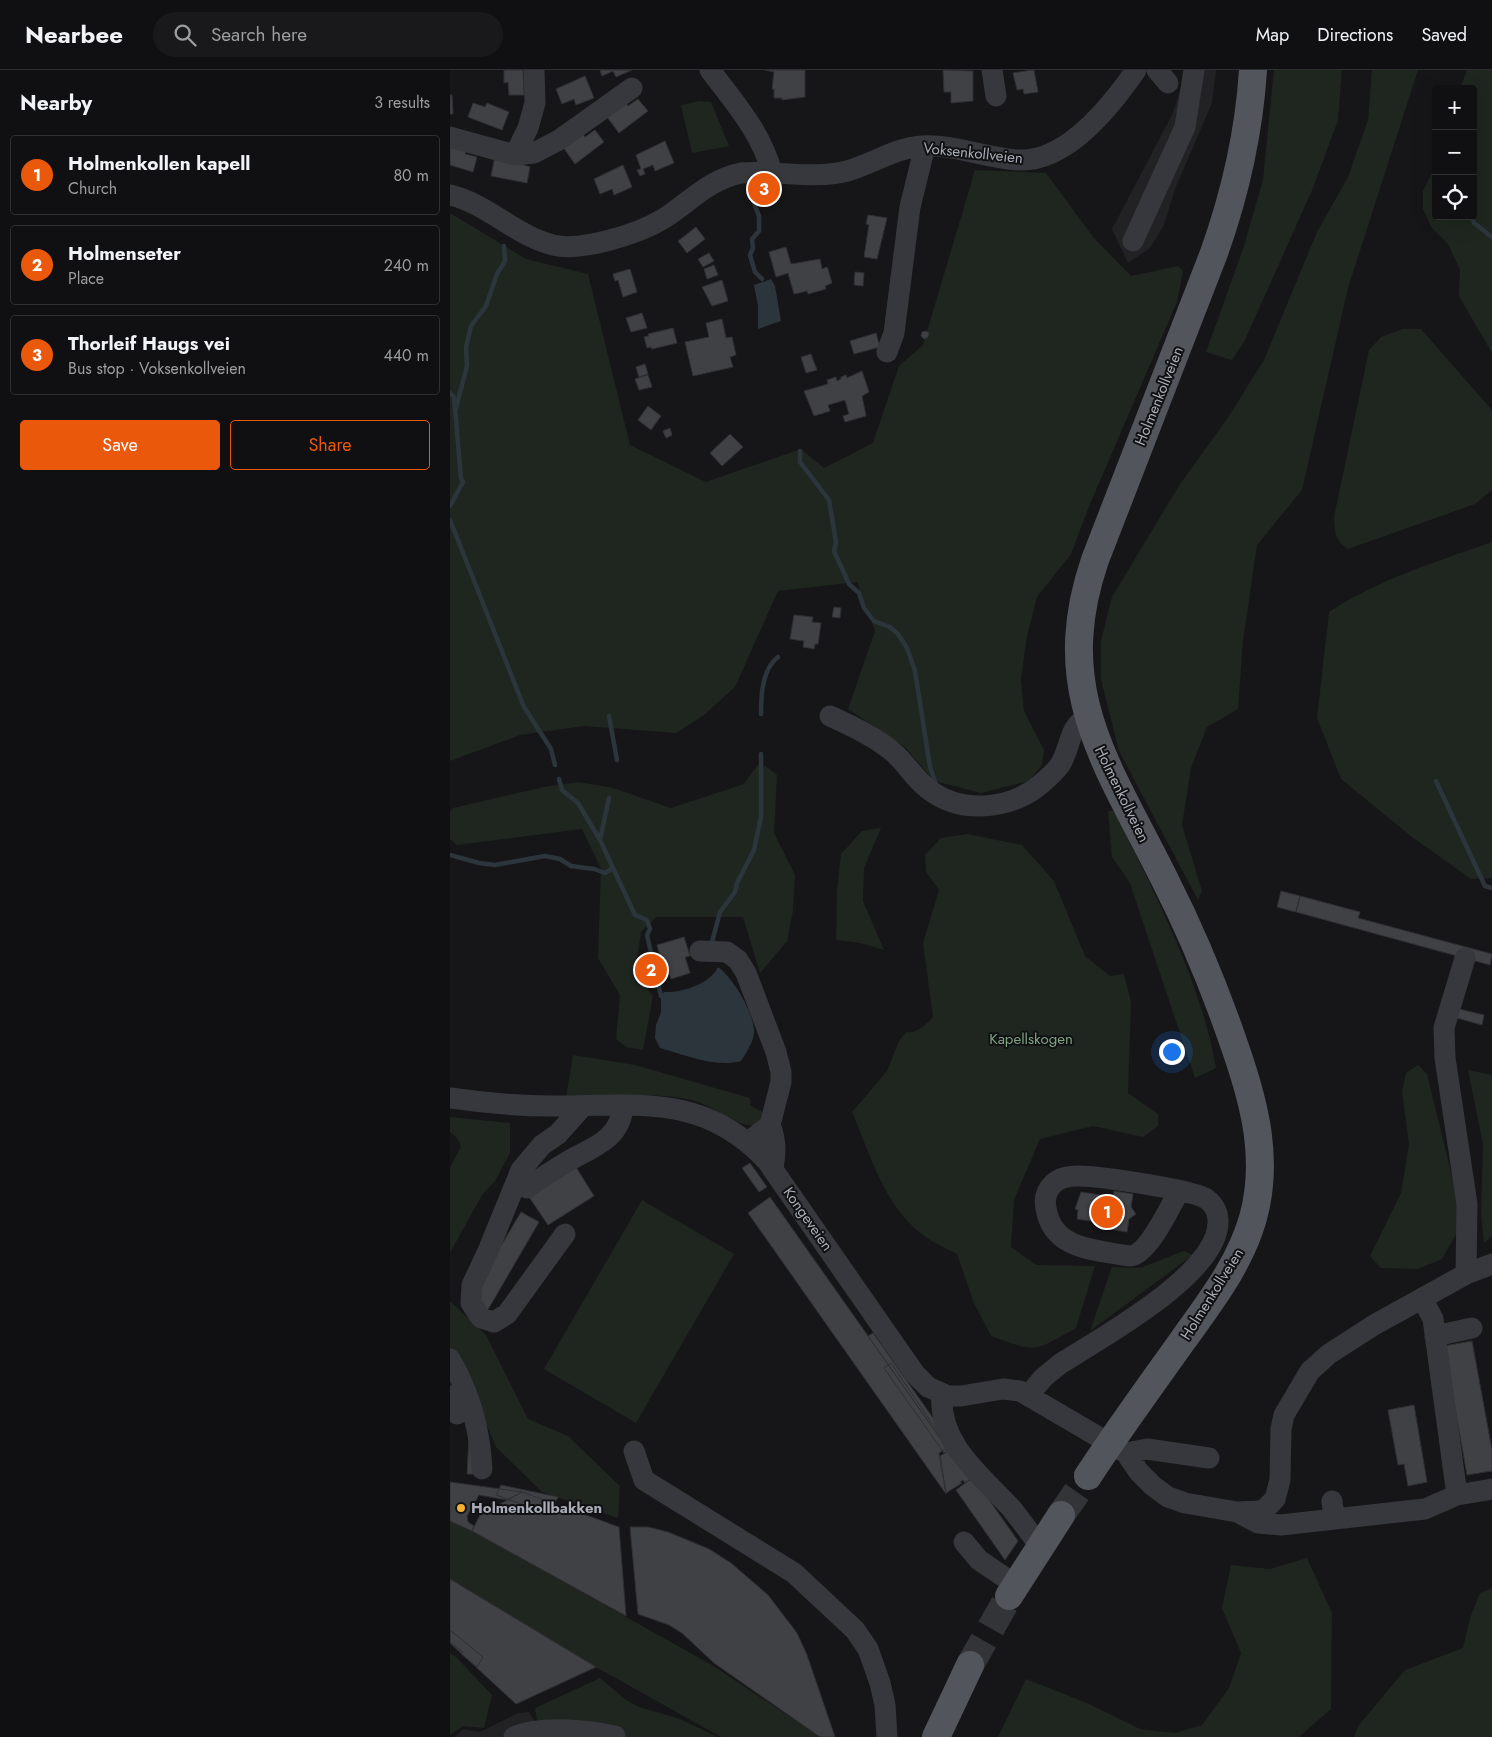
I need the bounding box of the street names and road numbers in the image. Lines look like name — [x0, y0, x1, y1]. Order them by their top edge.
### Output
street label: Voksenkollveien — [922, 137, 1024, 169]
street label: Holmenkollveien — [1129, 343, 1189, 449]
street label: Holmenkollveien — [1089, 742, 1155, 846]
street label: Kongeveien — [778, 1182, 838, 1256]
street label: Holmenkollveien — [1175, 1244, 1249, 1344]

